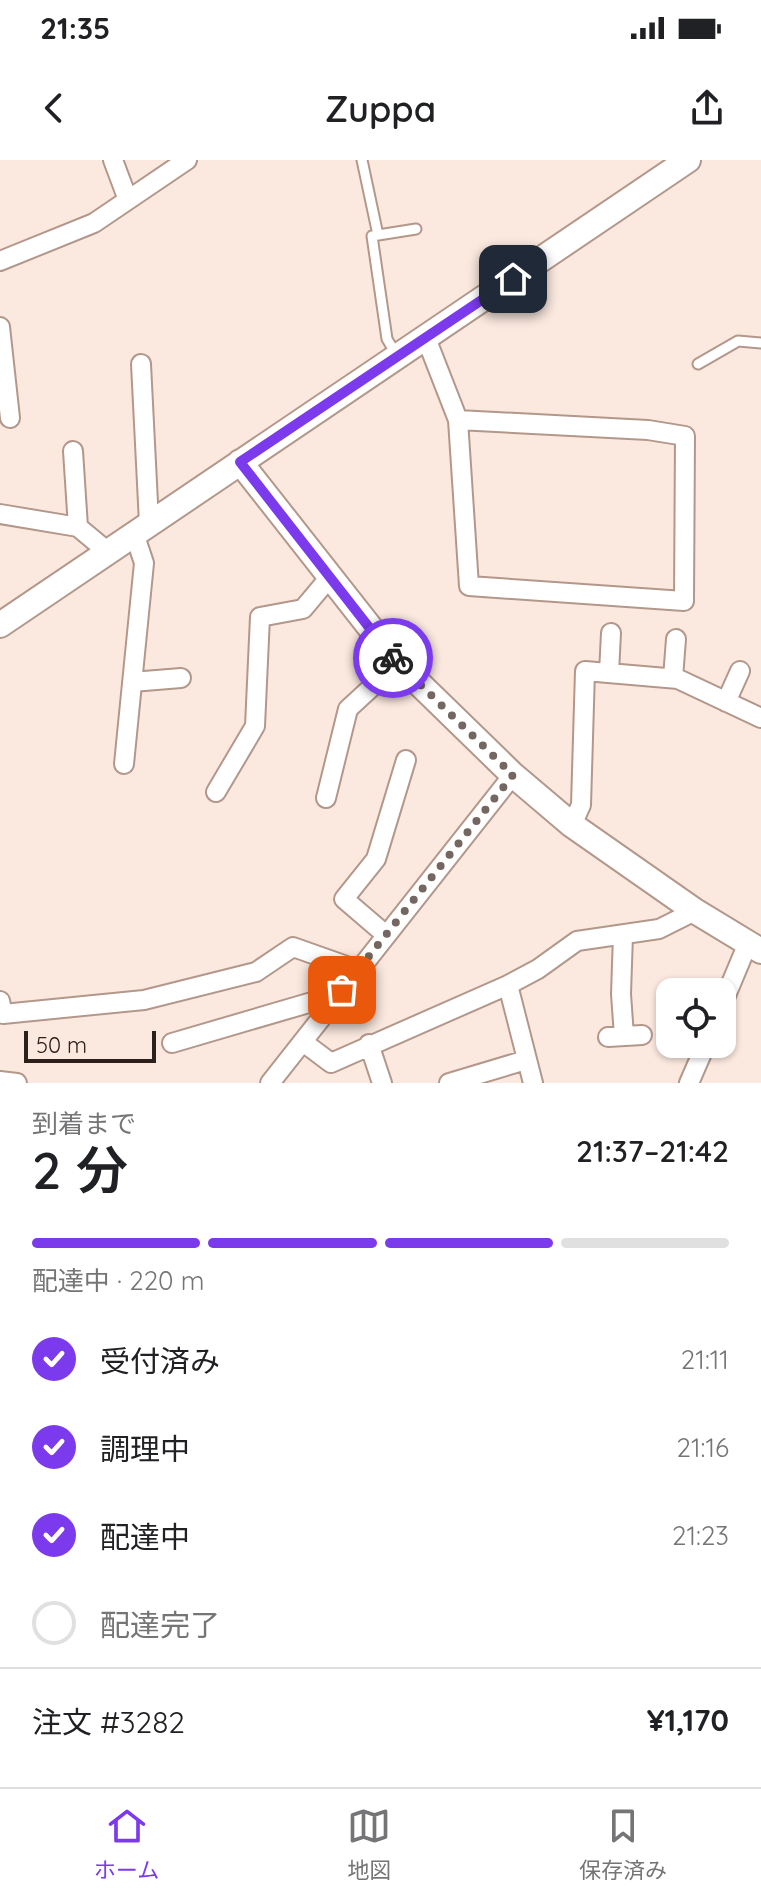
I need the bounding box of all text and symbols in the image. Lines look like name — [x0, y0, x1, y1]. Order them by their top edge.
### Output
text: 21:35 — [40, 9, 110, 47]
icon: back — [32, 86, 76, 130]
text: Zuppa — [325, 86, 436, 131]
icon: share — [685, 86, 729, 130]
pin — [479, 245, 547, 313]
icon: home — [491, 257, 535, 301]
courier — [353, 618, 433, 698]
icon: bike — [371, 636, 415, 680]
pin — [308, 956, 376, 1024]
icon: bag — [320, 968, 364, 1012]
map controls — [656, 978, 736, 1058]
button: locate — [656, 978, 736, 1058]
scale bar — [24, 1027, 156, 1063]
text: 50 m — [36, 1031, 87, 1059]
text: 到着まで — [32, 1107, 136, 1140]
text: 21:37–21:42 — [576, 1132, 729, 1170]
text: 2 分 — [32, 1137, 128, 1202]
text: 配達中 · 220 m — [32, 1264, 204, 1297]
icon: check — [32, 1337, 76, 1381]
text: 受付済み — [100, 1342, 220, 1380]
text: 21:11 — [681, 1343, 729, 1376]
icon: check — [32, 1425, 76, 1469]
text: 調理中 — [100, 1430, 190, 1468]
text: 21:16 — [677, 1431, 729, 1464]
icon: check — [32, 1513, 76, 1557]
text: 配達中 — [100, 1518, 190, 1556]
text: 21:23 — [672, 1519, 729, 1552]
text: 配達完了 — [100, 1606, 220, 1644]
text: ¥1,170 — [647, 1701, 729, 1739]
text: 注文 #3282 — [32, 1703, 185, 1741]
tab: ホーム — [94, 1804, 159, 1884]
tab: 地図 — [347, 1804, 391, 1884]
tab: 保存済み — [579, 1804, 667, 1884]

